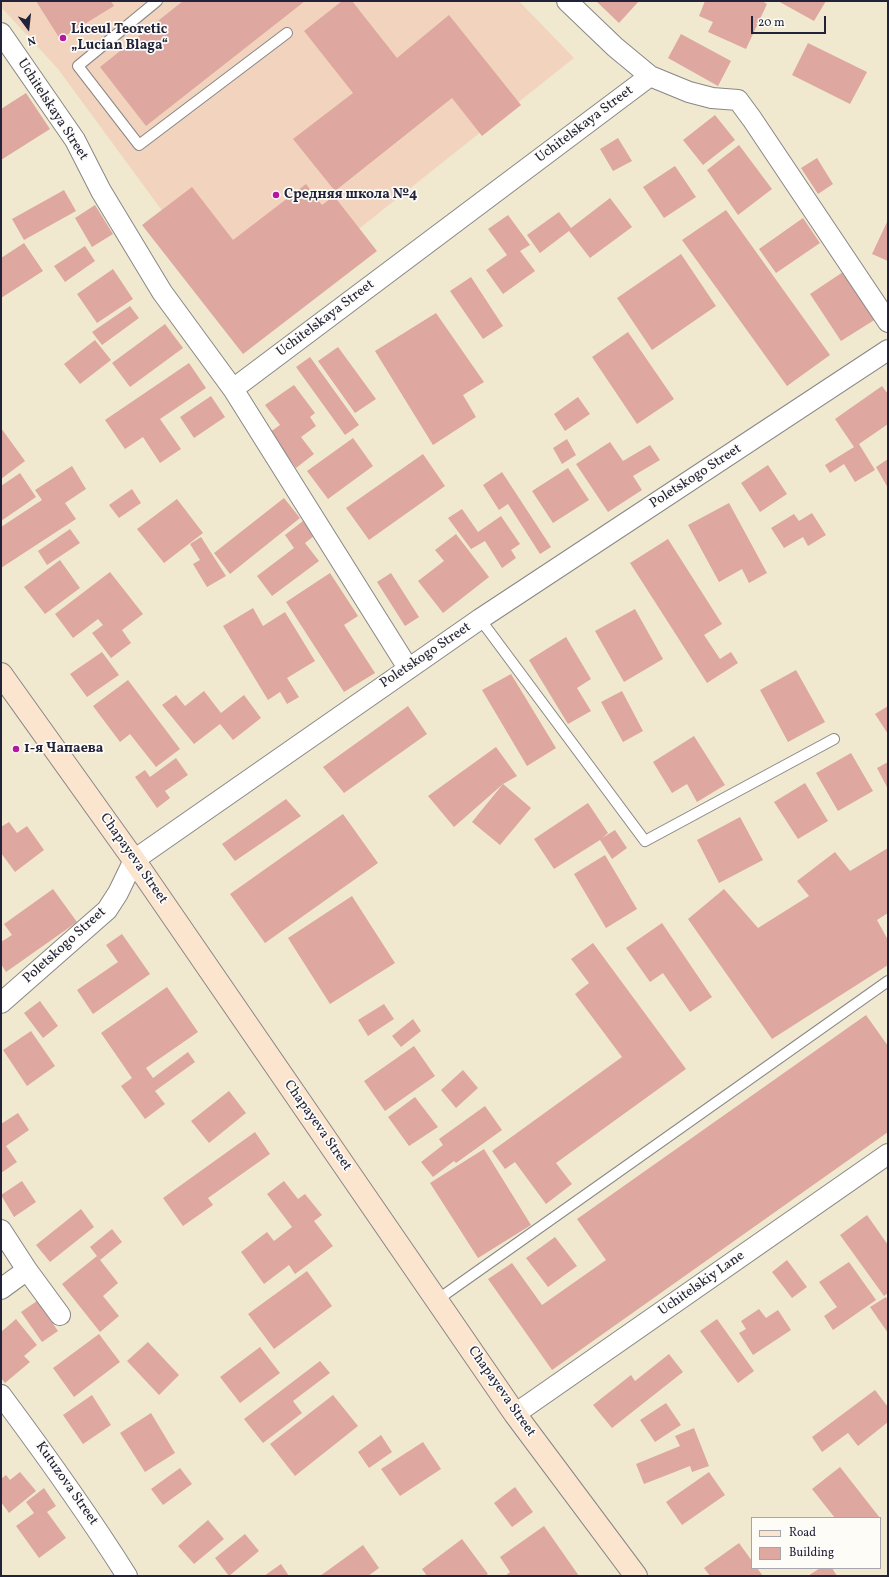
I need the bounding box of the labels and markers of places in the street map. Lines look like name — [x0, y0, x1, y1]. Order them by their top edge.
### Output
place label: Liceul Teoretic „Lucian Blaga“ — [71, 22, 168, 54]
marker: Liceul Teoretic „Lucian Blaga“ — [58, 33, 68, 43]
place label: Средняя школа №4 — [284, 187, 418, 203]
marker: Средняя школа №4 — [271, 190, 281, 200]
place label: 1-я Чапаева — [24, 741, 103, 757]
marker: 1-я Чапаева — [11, 744, 21, 754]

